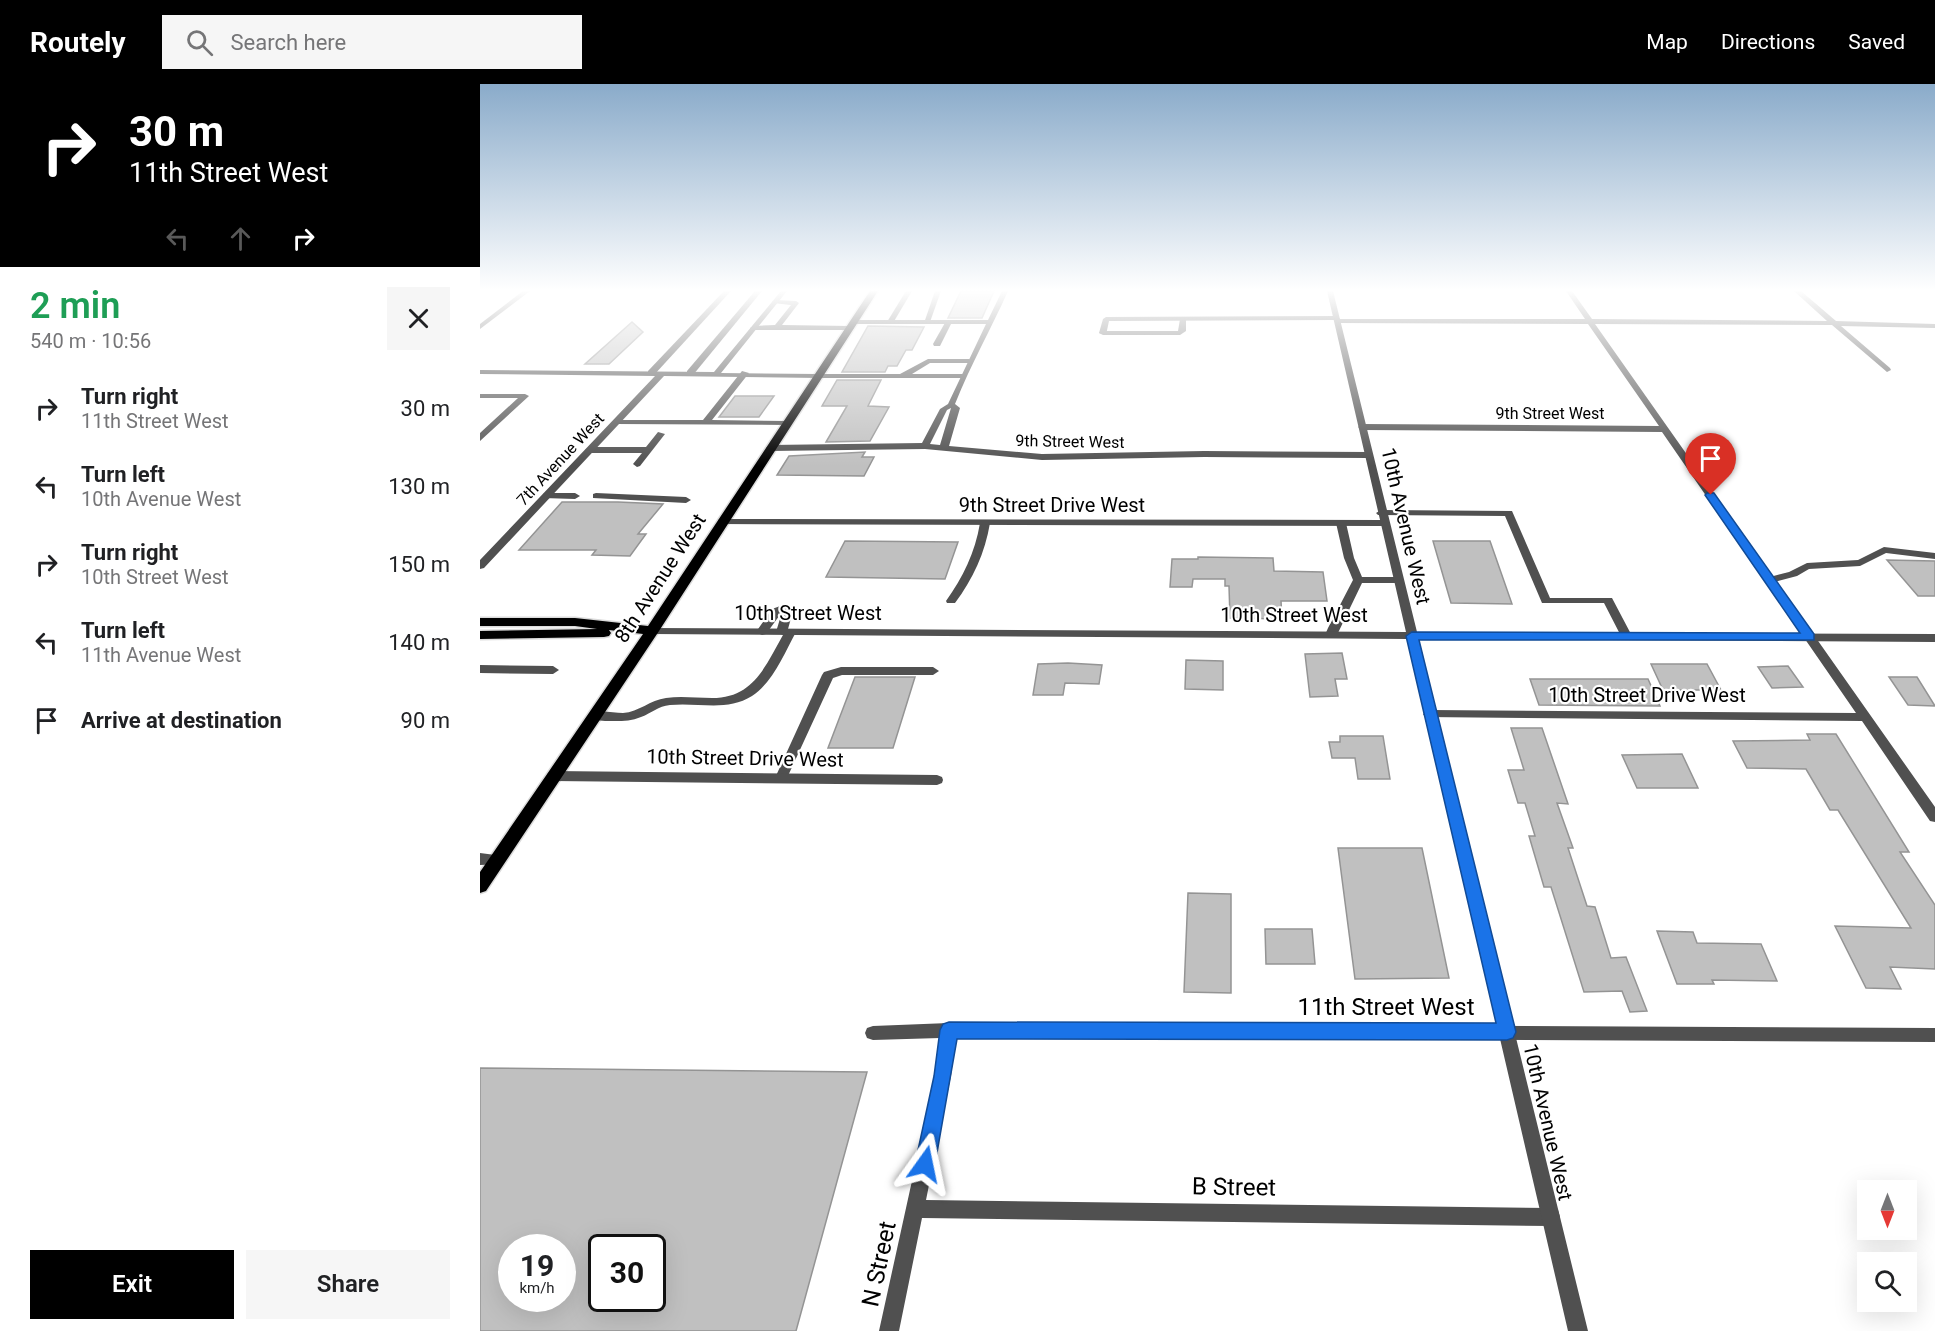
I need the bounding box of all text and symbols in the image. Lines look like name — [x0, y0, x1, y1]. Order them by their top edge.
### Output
search box — [162, 15, 582, 69]
text: Routely — [30, 26, 126, 59]
icon: search — [183, 26, 216, 59]
text: Search here — [231, 30, 346, 55]
text: Map — [1646, 30, 1688, 54]
text: Directions — [1721, 30, 1815, 54]
text: Saved — [1848, 30, 1905, 54]
text: 30 m — [129, 107, 224, 156]
icon: right — [30, 108, 108, 186]
text: 11th Street West — [129, 157, 328, 189]
icon: left — [161, 222, 194, 255]
icon: ahead — [224, 222, 257, 255]
icon: right — [287, 222, 320, 255]
text: 2 min — [30, 285, 120, 327]
button: close — [387, 287, 450, 350]
text: 540 m · 10:56 — [30, 329, 151, 353]
text: Turn right — [81, 384, 178, 409]
icon: right — [30, 392, 63, 425]
text: 30 m — [401, 396, 450, 421]
street label: 9th Street West — [1495, 404, 1605, 423]
text: 11th Street West — [81, 409, 229, 433]
street label: 7th Avenue West — [513, 409, 608, 509]
street label: 9th Street West — [1015, 431, 1125, 452]
pin — [1685, 433, 1736, 495]
icon: arrive — [1694, 442, 1727, 475]
street label: 10th Avenue West — [1376, 445, 1436, 607]
text: Turn left — [81, 462, 165, 487]
icon: left — [30, 470, 63, 503]
text: 130 m — [388, 474, 450, 499]
text: 10th Avenue West — [81, 487, 241, 511]
street label: 9th Street Drive West — [959, 493, 1145, 517]
street label: 8th Avenue West — [609, 509, 711, 647]
text: Turn right — [81, 540, 178, 565]
icon: right — [30, 548, 63, 581]
text: 150 m — [388, 552, 450, 577]
text: 10th Street West — [81, 565, 229, 589]
street label: 10th Street West — [734, 601, 882, 625]
street label: 10th Street West — [1220, 603, 1368, 627]
text: Turn left — [81, 618, 165, 643]
icon: left — [30, 626, 63, 659]
text: 140 m — [388, 630, 450, 655]
text: 11th Avenue West — [81, 643, 241, 667]
street label: 10th Street Drive West — [1548, 683, 1746, 707]
icon: arrive — [30, 704, 63, 737]
text: Arrive at destination — [81, 708, 282, 733]
text: 90 m — [401, 708, 450, 733]
street label: 10th Street Drive West — [646, 744, 844, 772]
street label: 11th Street West — [1297, 993, 1475, 1021]
street label: 10th Avenue West — [1518, 1041, 1578, 1203]
position arrow — [893, 1132, 957, 1196]
street label: B Street — [1192, 1172, 1276, 1202]
north arrow — [1857, 1180, 1917, 1240]
map controls — [1857, 1180, 1917, 1312]
street label: N Street — [856, 1219, 902, 1309]
speed limit sign: 30 — [588, 1234, 666, 1312]
text: 19 — [520, 1248, 554, 1283]
button: Exit — [30, 1250, 234, 1319]
button: Share — [246, 1250, 450, 1319]
button: search — [1857, 1252, 1917, 1312]
text: km/h — [519, 1279, 555, 1297]

